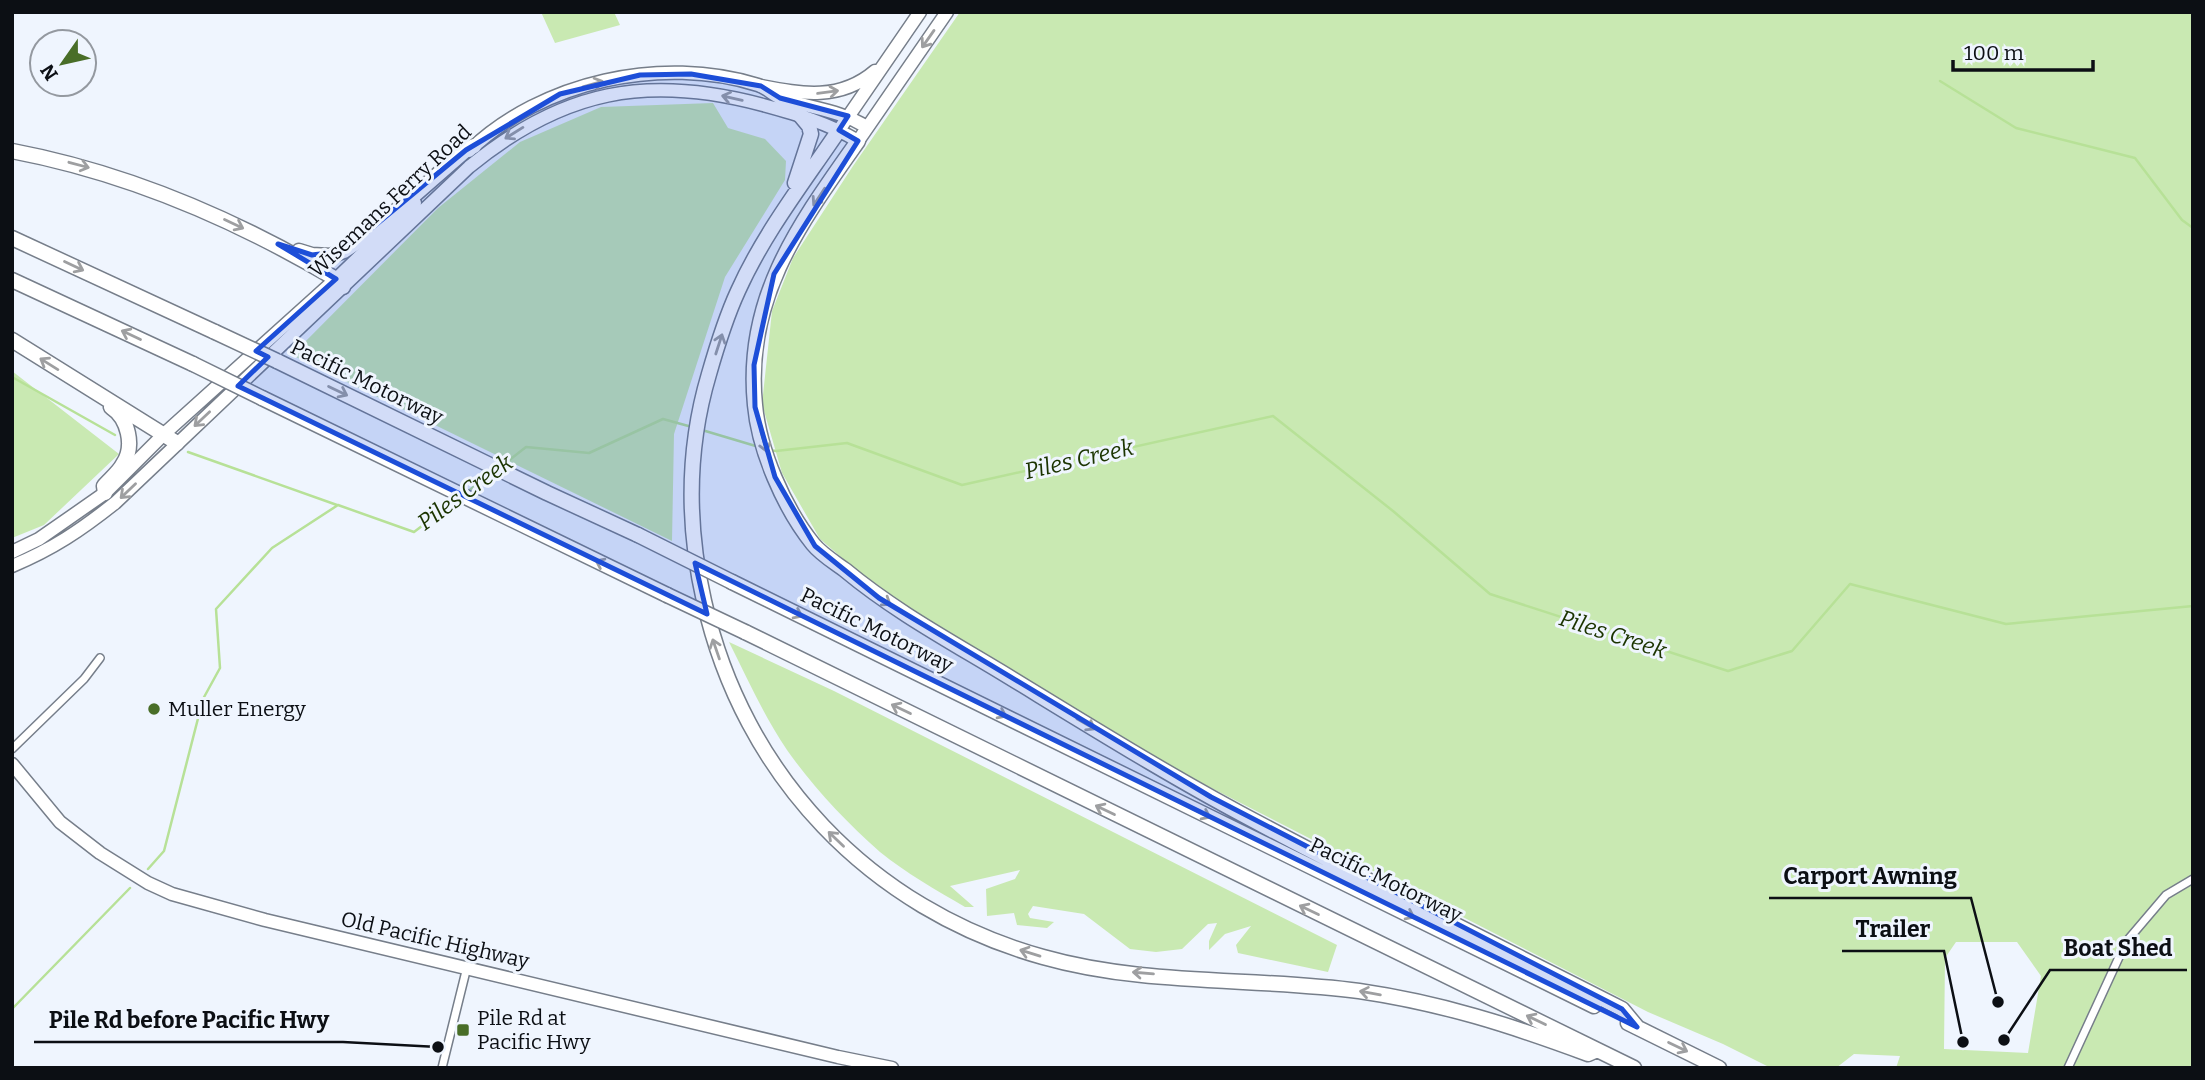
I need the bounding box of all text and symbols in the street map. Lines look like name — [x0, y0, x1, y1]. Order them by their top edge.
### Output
north arrow — [28, 28, 98, 98]
scale bar — [1953, 28, 2093, 72]
one-way arrow — [921, 29, 935, 48]
text: 100 m — [1964, 40, 2024, 66]
text: N — [36, 59, 63, 85]
one-way arrow — [582, 77, 604, 90]
one-way arrow — [816, 86, 839, 99]
one-way arrow — [721, 90, 744, 104]
street label: Wisemans Ferry Road — [303, 119, 477, 283]
one-way arrow — [505, 127, 525, 141]
one-way arrow — [68, 160, 90, 173]
one-way arrow — [812, 186, 826, 206]
one-way arrow — [223, 218, 244, 231]
one-way arrow — [63, 260, 84, 273]
one-way arrow — [121, 328, 142, 342]
one-way arrow — [713, 333, 726, 355]
street label: Pacific Motorway — [286, 334, 448, 431]
one-way arrow — [40, 356, 60, 370]
one-way arrow — [327, 385, 348, 398]
one-way arrow — [194, 411, 211, 428]
one-way arrow — [758, 431, 771, 453]
water label: Piles Creek — [1022, 433, 1137, 485]
water label: Piles Creek — [412, 448, 519, 536]
one-way arrow — [120, 482, 137, 499]
one-way arrow — [595, 557, 616, 571]
street label: Pacific Motorway — [796, 582, 958, 679]
one-way arrow — [872, 592, 891, 607]
water label: Piles Creek — [1556, 604, 1671, 665]
one-way arrow — [782, 605, 803, 619]
one-way arrow — [709, 638, 721, 660]
place label: Muller Energy — [168, 696, 307, 722]
marker: Muller Energy — [146, 701, 162, 717]
one-way arrow — [891, 702, 912, 716]
one-way arrow — [986, 706, 1007, 720]
one-way arrow — [1076, 717, 1096, 731]
one-way arrow — [1095, 802, 1116, 816]
one-way arrow — [1190, 806, 1211, 820]
one-way arrow — [828, 831, 845, 848]
street label: Pacific Motorway — [1305, 832, 1467, 929]
callout: Carport Awning — [1769, 854, 1971, 898]
text: Carport Awning — [1783, 862, 1957, 890]
one-way arrow — [1299, 903, 1320, 916]
street label: Old Pacific Highway — [338, 906, 533, 975]
one-way arrow — [1394, 907, 1415, 921]
callout: Trailer — [1842, 907, 1944, 951]
text: Trailer — [1856, 915, 1931, 943]
callout: Boat Shed — [2050, 926, 2187, 970]
text: Boat Shed — [2063, 934, 2173, 962]
one-way arrow — [1019, 946, 1041, 959]
one-way arrow — [1132, 967, 1155, 980]
one-way arrow — [1359, 986, 1382, 999]
callout: Pile Rd before Pacific Hwy — [34, 998, 343, 1042]
place label: Pile Rd at Pacific Hwy — [477, 1005, 591, 1055]
text: Pile Rd before Pacific Hwy — [49, 1006, 329, 1034]
one-way arrow — [1526, 1013, 1547, 1027]
marker: Pile Rd at Pacific Hwy — [455, 1022, 471, 1038]
one-way arrow — [1667, 1041, 1688, 1055]

